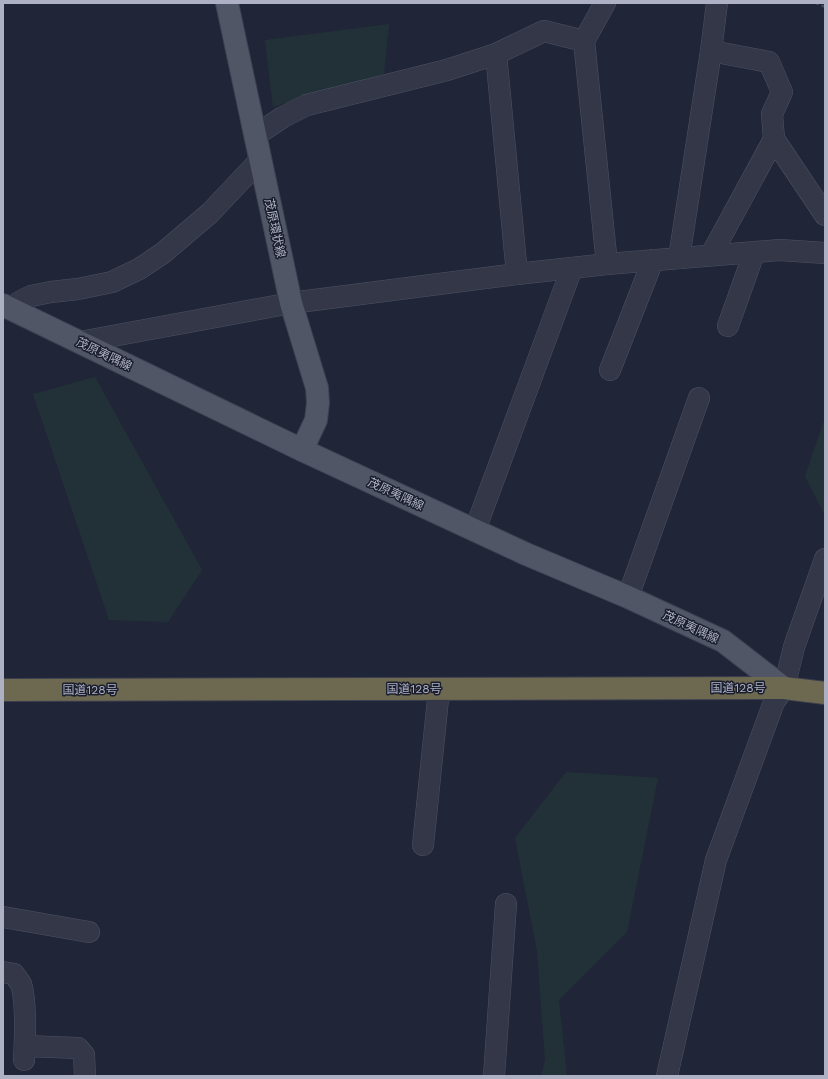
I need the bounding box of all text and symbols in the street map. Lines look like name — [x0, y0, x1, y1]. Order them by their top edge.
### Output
street label: 茂原環状線 — [262, 197, 288, 259]
street label: 茂原夷隅線 — [74, 335, 134, 373]
street label: 茂原夷隅線 — [366, 475, 426, 513]
street label: 茂原夷隅線 — [661, 608, 721, 646]
street label: 国道128号 — [710, 681, 766, 695]
street label: 国道128号 — [386, 682, 442, 696]
street label: 国道128号 — [62, 683, 118, 697]

